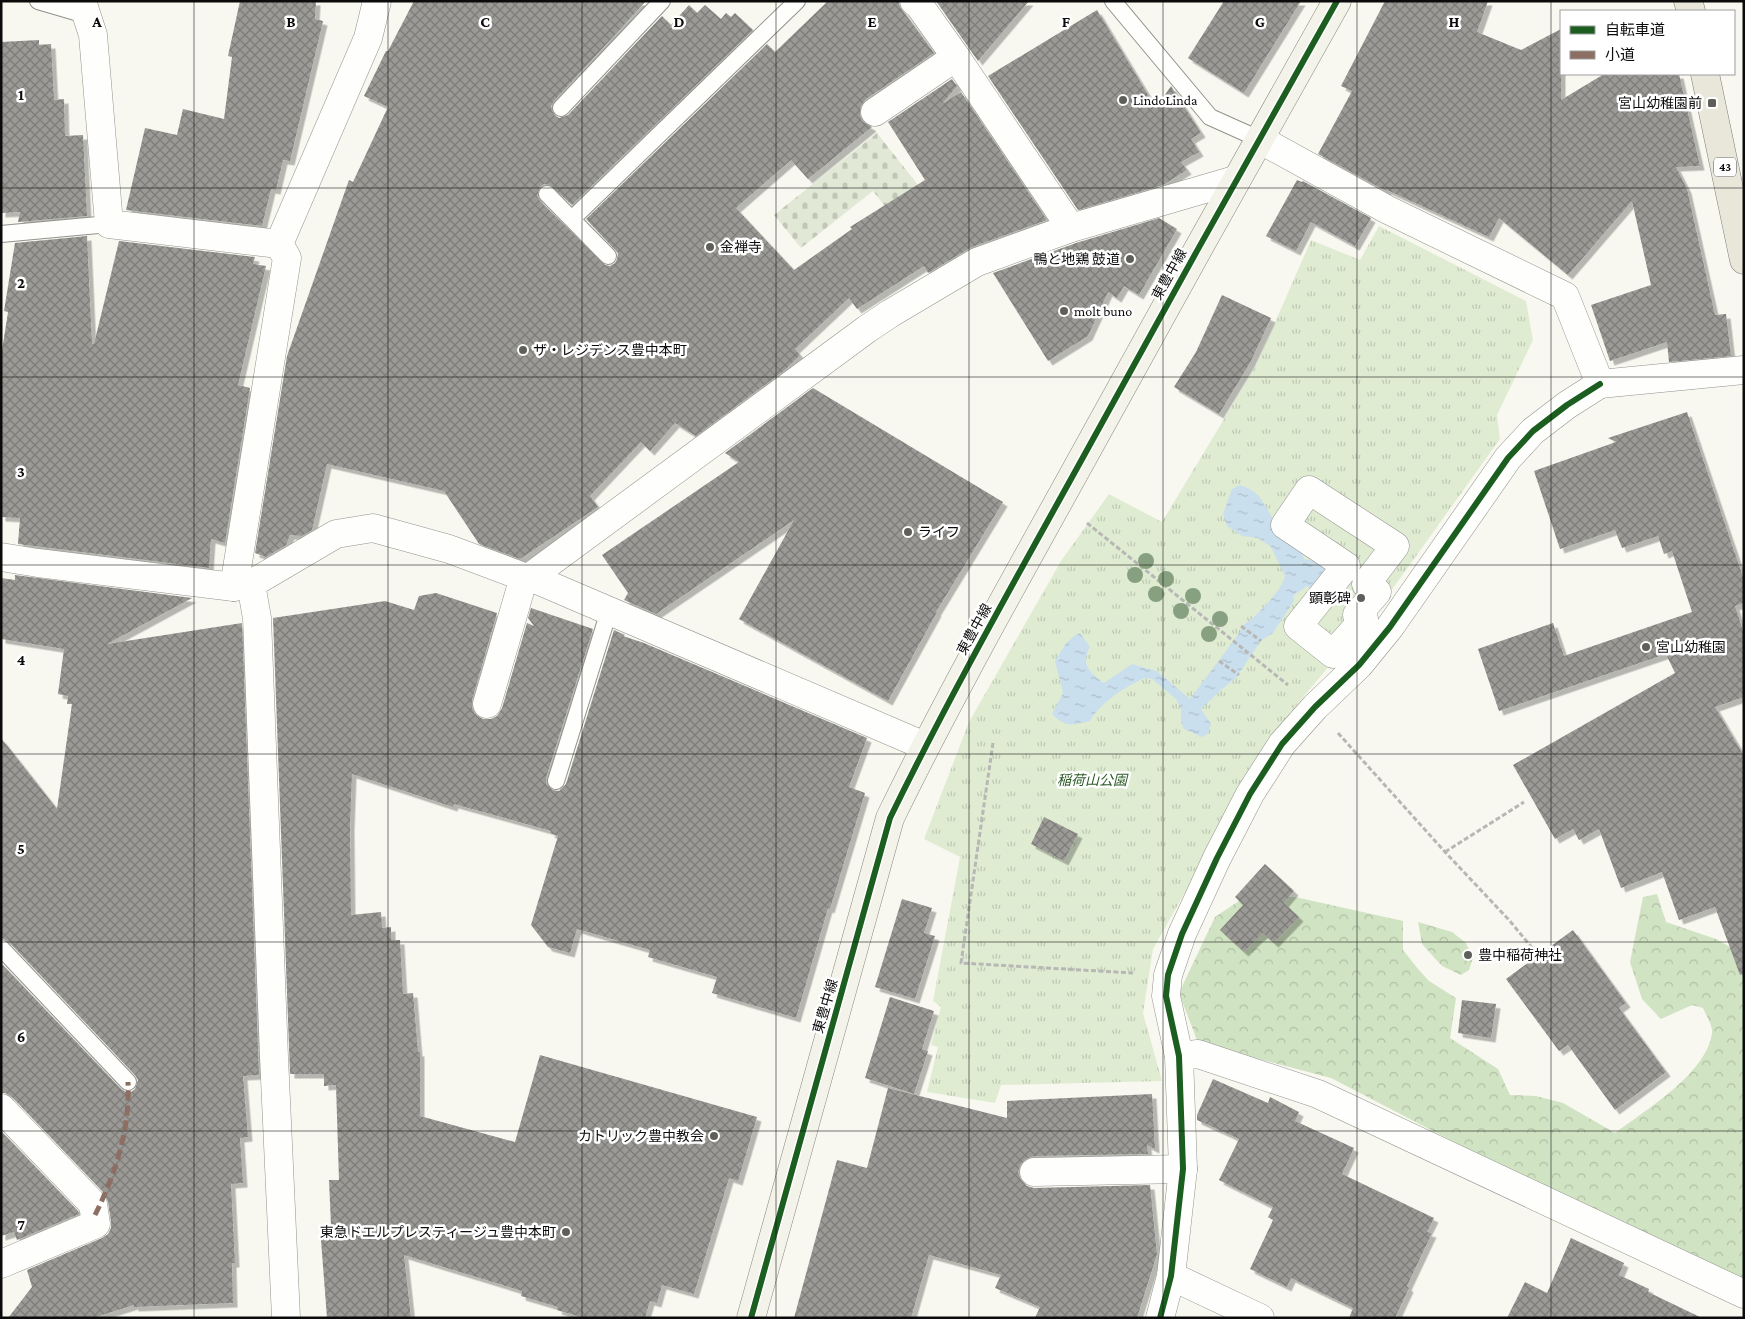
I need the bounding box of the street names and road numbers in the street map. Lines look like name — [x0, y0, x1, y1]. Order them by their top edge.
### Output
road number: 43 — [1714, 158, 1736, 176]
street label: 東豊中線 — [1148, 246, 1190, 302]
street label: 東豊中線 — [953, 601, 995, 657]
street label: 東豊中線 — [810, 977, 840, 1035]

